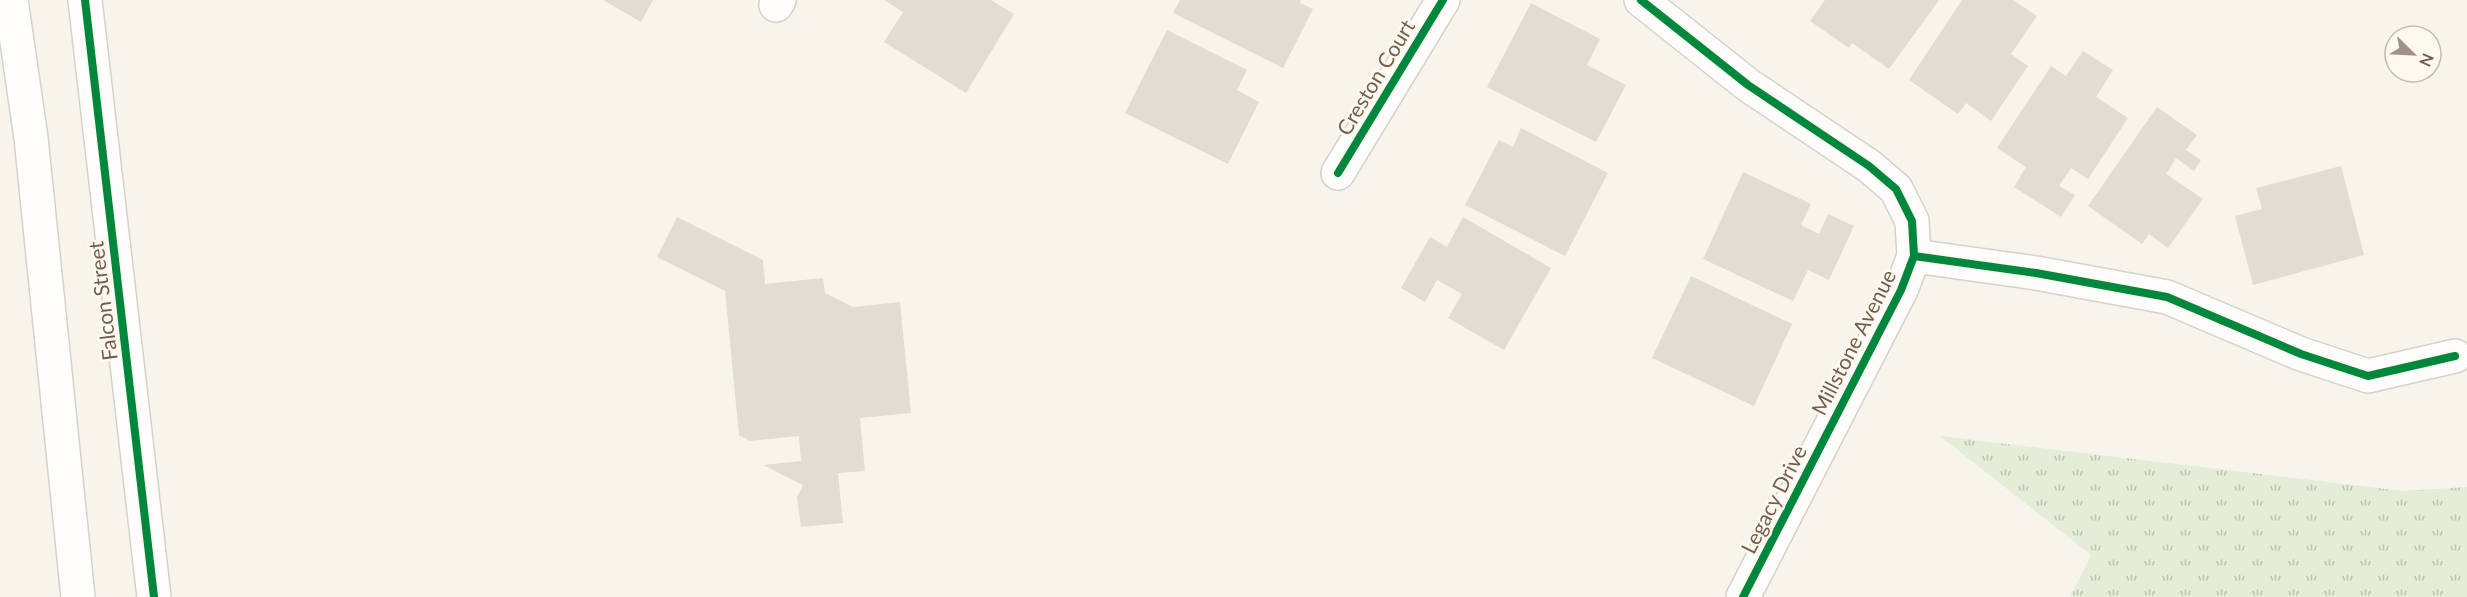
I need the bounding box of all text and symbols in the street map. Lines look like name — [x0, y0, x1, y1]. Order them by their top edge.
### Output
street label: Creston Court — [1331, 14, 1420, 139]
north arrow — [2383, 24, 2443, 84]
text: N — [2416, 51, 2438, 70]
street label: Falcon Street — [82, 240, 122, 362]
street label: Millstone Avenue — [1806, 265, 1900, 419]
street label: Legacy Drive — [1735, 441, 1811, 557]

